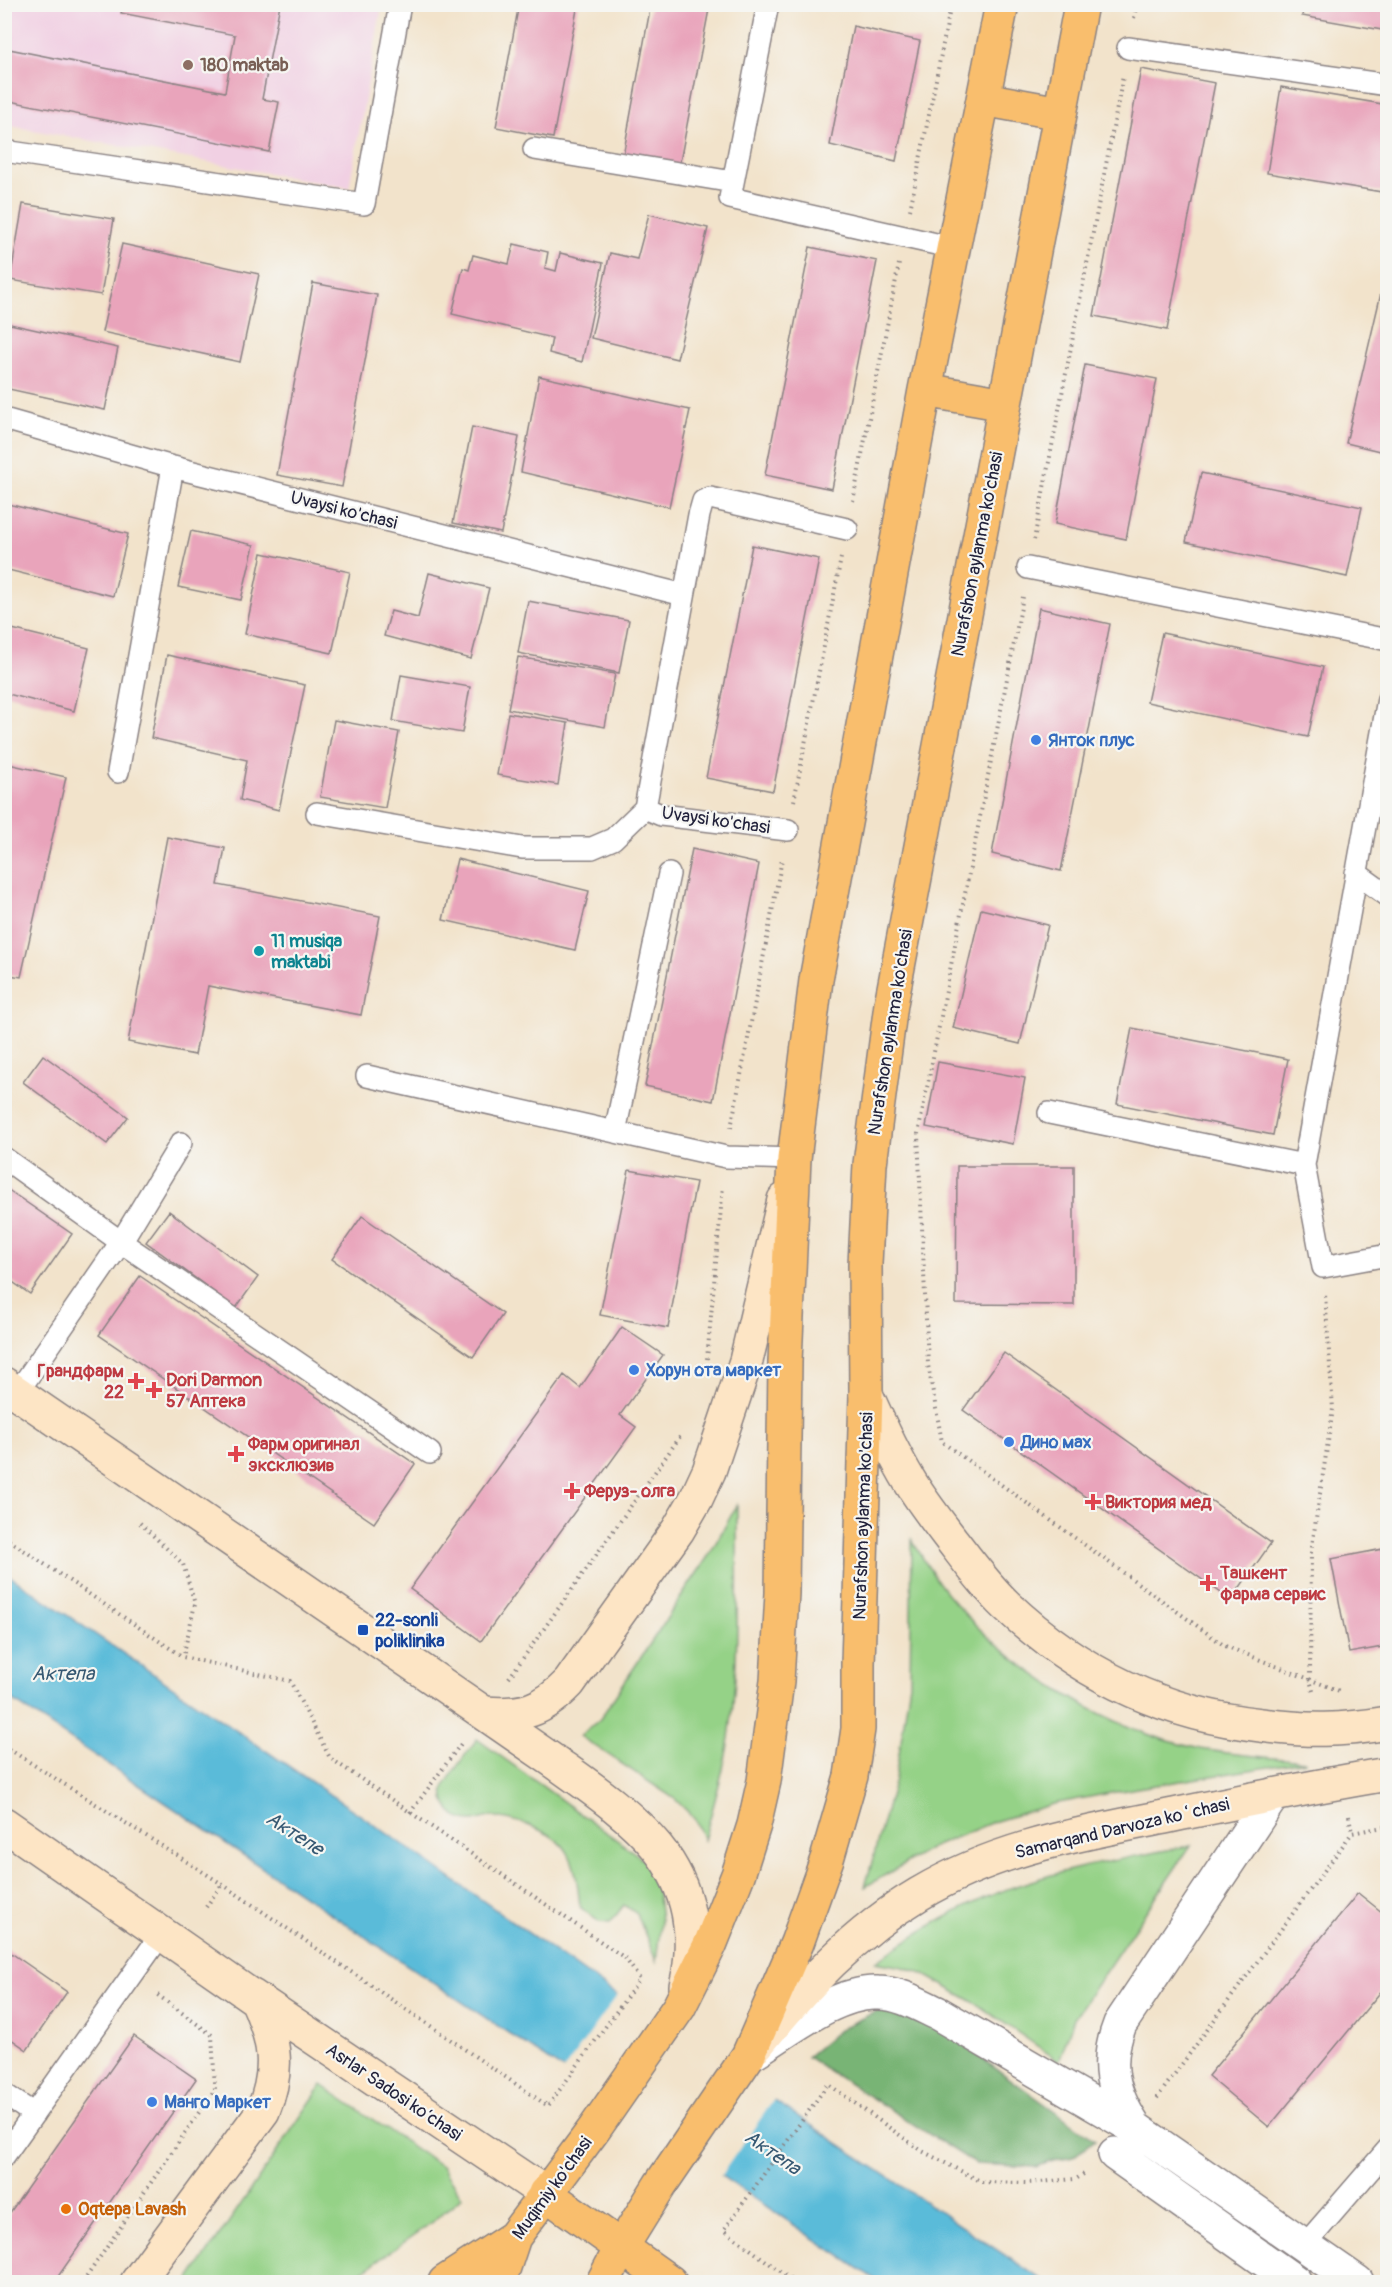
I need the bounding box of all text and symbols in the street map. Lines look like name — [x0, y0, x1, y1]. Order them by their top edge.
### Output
place label: 180 maktab — [200, 54, 289, 77]
marker: 180 maktab — [181, 58, 195, 72]
street label: Nurafshon aylanma ko'chasi — [946, 450, 1009, 658]
street label: Uvaysi ko'chasi — [288, 486, 400, 535]
place label: Янток плус — [1048, 729, 1135, 752]
marker: Янток плус — [1029, 733, 1043, 747]
street label: Uvaysi ko'chasi — [660, 802, 772, 839]
street label: Nurafshon aylanma ko'chasi — [863, 928, 918, 1137]
place label: 11 musiqa maktabi — [271, 930, 343, 974]
marker: 11 musiqa maktabi — [252, 944, 266, 958]
place label: Хорун ота маркет — [646, 1359, 782, 1382]
place label: Грандфарм 22 — [37, 1360, 124, 1404]
marker: Хорун ота маркет — [627, 1363, 641, 1377]
place label: Dori Darmon 57 Аптека — [166, 1369, 262, 1413]
marker: Грандфарм 22 — [129, 1374, 143, 1388]
marker: Dori Darmon 57 Аптека — [147, 1383, 161, 1397]
street label: Nurafshon aylanma ko'chasi — [848, 1412, 879, 1620]
place label: Дино мах — [1020, 1431, 1092, 1454]
place label: Фарм оригинал эксклюзив — [247, 1433, 360, 1477]
marker: Дино мах — [1002, 1435, 1016, 1449]
marker: Фарм оригинал эксклюзив — [229, 1447, 243, 1461]
place label: Феруз- олга — [583, 1480, 676, 1503]
marker: Феруз- олга — [565, 1484, 579, 1498]
place label: Виктория мед — [1105, 1491, 1212, 1514]
marker: Виктория мед — [1086, 1495, 1100, 1509]
place label: Ташкент фарма сервис — [1219, 1562, 1326, 1606]
marker: Ташкент фарма сервис — [1201, 1576, 1215, 1590]
place label: 22-sonli poliklinika — [375, 1609, 445, 1653]
marker: 22-sonli poliklinika — [356, 1623, 370, 1637]
water label: Актепа — [32, 1661, 96, 1686]
street label: Samarqand Darvoza koʻchasi — [1013, 1793, 1232, 1864]
water label: Актепе — [261, 1806, 330, 1862]
street label: Asrlar Sadosi ko‘chasi — [321, 2038, 466, 2147]
place label: Манго Маркет — [164, 2091, 272, 2114]
marker: Манго Маркет — [145, 2095, 159, 2109]
water label: Актепа — [740, 2124, 807, 2182]
street label: Muqimiy ko'chasi — [507, 2132, 598, 2244]
place label: Oqtepa Lavash — [78, 2198, 187, 2221]
marker: Oqtepa Lavash — [59, 2202, 73, 2216]

